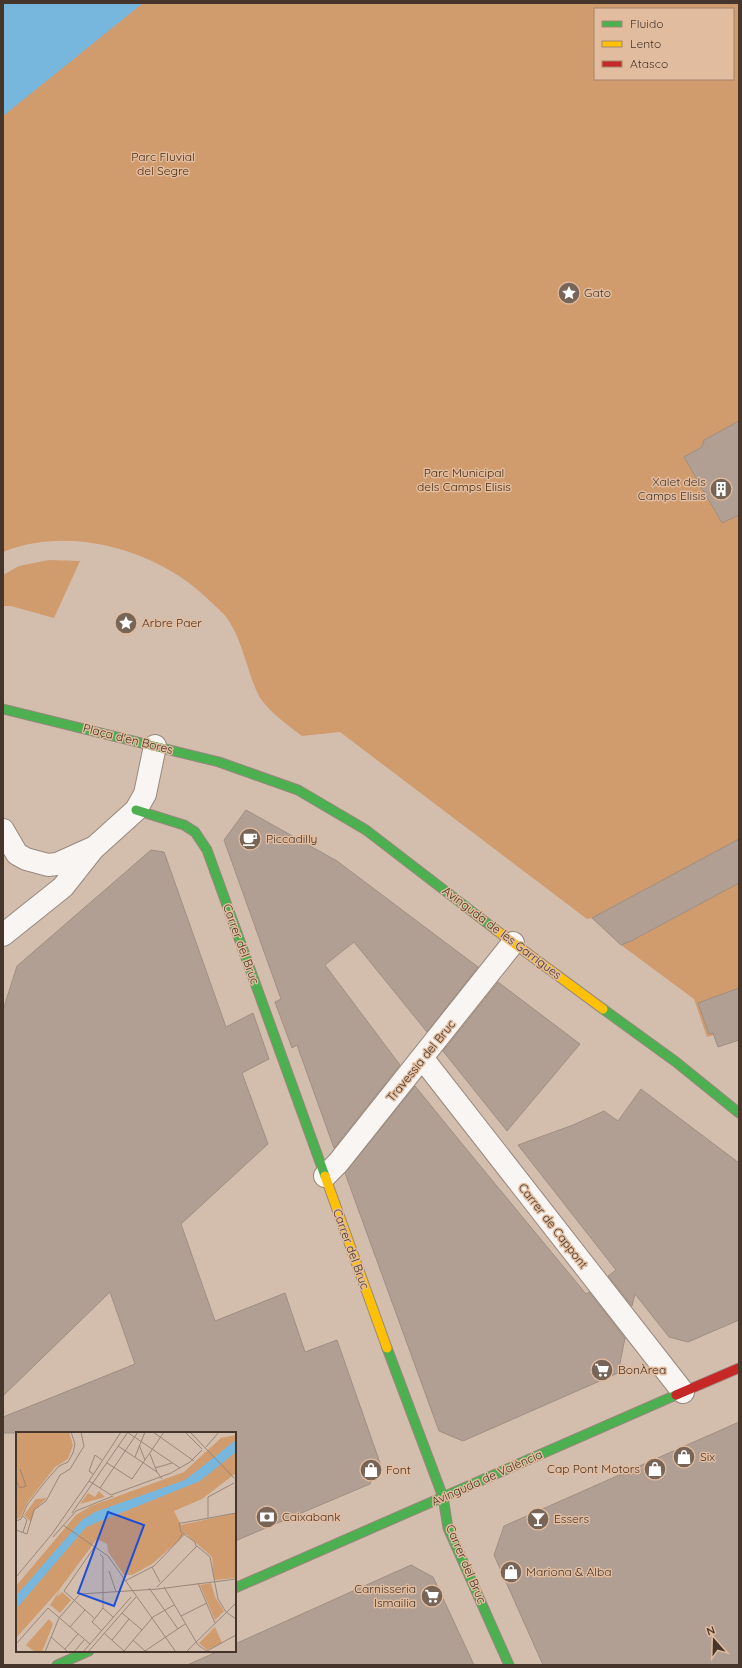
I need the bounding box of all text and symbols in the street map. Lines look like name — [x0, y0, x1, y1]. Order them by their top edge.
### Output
legend — [594, 8, 734, 80]
text: Fluido — [630, 16, 663, 31]
text: Lento — [630, 36, 661, 51]
text: Atasco — [630, 56, 668, 71]
park label: Parc Fluvial del Segre — [131, 149, 195, 178]
place icon: Gato — [556, 280, 582, 306]
place label: Gato — [584, 285, 611, 300]
park label: Parc Municipal dels Camps Elisis — [417, 465, 511, 494]
place label: Xalet dels Camps Elisis — [638, 474, 706, 503]
building icon: Xalet dels Camps Elisis — [708, 476, 734, 502]
place icon: Arbre Paer — [113, 610, 139, 636]
place label: Arbre Paer — [142, 615, 202, 630]
street label: Plaça d'en Bores — [82, 720, 175, 757]
cafe icon: Piccadilly — [237, 826, 263, 852]
place label: Piccadilly — [266, 831, 317, 846]
street label: Avinguda de les Garrigues — [440, 883, 565, 982]
street label: Carrer del Bruc — [220, 902, 263, 986]
street label: Travessia del Bruc — [383, 1017, 458, 1105]
street label: Carrer de Cappont — [515, 1180, 591, 1271]
street label: Carrer del Bruc — [330, 1207, 373, 1291]
supermarket icon: BonÀrea — [589, 1357, 615, 1383]
place label: BonÀrea — [618, 1362, 666, 1377]
inset map — [16, 1432, 236, 1652]
shop icon: Six — [671, 1444, 697, 1470]
street label: Avinguda de València — [429, 1446, 545, 1509]
place label: Six — [700, 1449, 715, 1464]
shop icon: Cap Pont Motors — [642, 1456, 668, 1482]
shop icon: Font — [358, 1457, 384, 1483]
place label: Cap Pont Motors — [547, 1461, 640, 1476]
place label: Font — [386, 1462, 411, 1477]
bank icon: Caixabank — [254, 1504, 280, 1530]
bar icon: Essers — [525, 1506, 551, 1532]
place label: Caixabank — [282, 1509, 341, 1524]
place label: Essers — [554, 1511, 589, 1526]
street label: Carrer del Bruc — [443, 1522, 490, 1606]
shop icon: Mariona & Alba — [498, 1559, 524, 1585]
place label: Mariona & Alba — [526, 1564, 612, 1579]
place label: Carnisseria Ismailia — [354, 1581, 416, 1610]
supermarket icon: Carnisseria Ismailia — [419, 1583, 445, 1609]
north arrow — [694, 1620, 734, 1660]
text: N — [704, 1623, 717, 1639]

